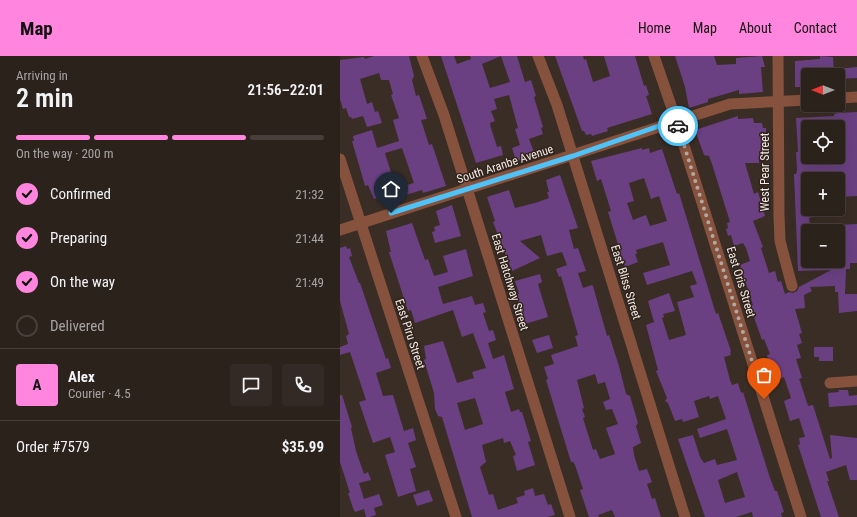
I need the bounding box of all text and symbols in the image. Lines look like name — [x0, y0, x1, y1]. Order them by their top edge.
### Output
text: Map — [20, 17, 53, 40]
text: Home — [638, 20, 671, 36]
text: Map — [693, 20, 717, 36]
text: About — [739, 20, 772, 36]
text: Contact — [794, 20, 837, 36]
text: Arriving in — [16, 68, 68, 83]
north arrow — [801, 68, 845, 112]
map controls — [801, 68, 845, 268]
text: 21:56–22:01 — [247, 81, 324, 99]
text: 2 min — [16, 83, 74, 113]
courier — [658, 106, 698, 146]
icon: car — [667, 115, 689, 137]
button: locate — [801, 120, 845, 164]
street label: West Pear Street — [758, 132, 772, 211]
street label: South Aranbe Avenue — [455, 142, 555, 186]
text: On the way · 200 m — [16, 146, 113, 161]
pin — [374, 172, 408, 213]
button: + — [801, 172, 845, 216]
icon: home — [380, 178, 402, 200]
icon: check — [16, 183, 38, 205]
text: Confirmed — [50, 185, 111, 203]
text: 21:32 — [295, 187, 324, 202]
button: − — [801, 224, 845, 268]
icon: check — [16, 227, 38, 249]
text: Preparing — [50, 229, 107, 247]
text: 21:44 — [295, 231, 324, 246]
street label: East Hatchway Street — [489, 232, 532, 333]
street label: East Bliss Street — [608, 243, 644, 321]
street label: East Oris Street — [724, 245, 759, 320]
icon: check — [16, 271, 38, 293]
text: On the way — [50, 273, 115, 291]
text: 21:49 — [295, 275, 324, 290]
street label: East Piru Street — [392, 297, 428, 371]
text: Delivered — [50, 317, 105, 335]
pin — [747, 358, 781, 399]
button: chat — [230, 364, 272, 406]
button: phone — [282, 364, 324, 406]
icon: bag — [753, 364, 775, 386]
text: Alex — [68, 368, 95, 386]
text: A — [33, 376, 41, 394]
text: Courier · 4.5 — [68, 386, 131, 401]
text: Order #7579 — [16, 438, 90, 456]
text: $35.99 — [282, 438, 324, 456]

